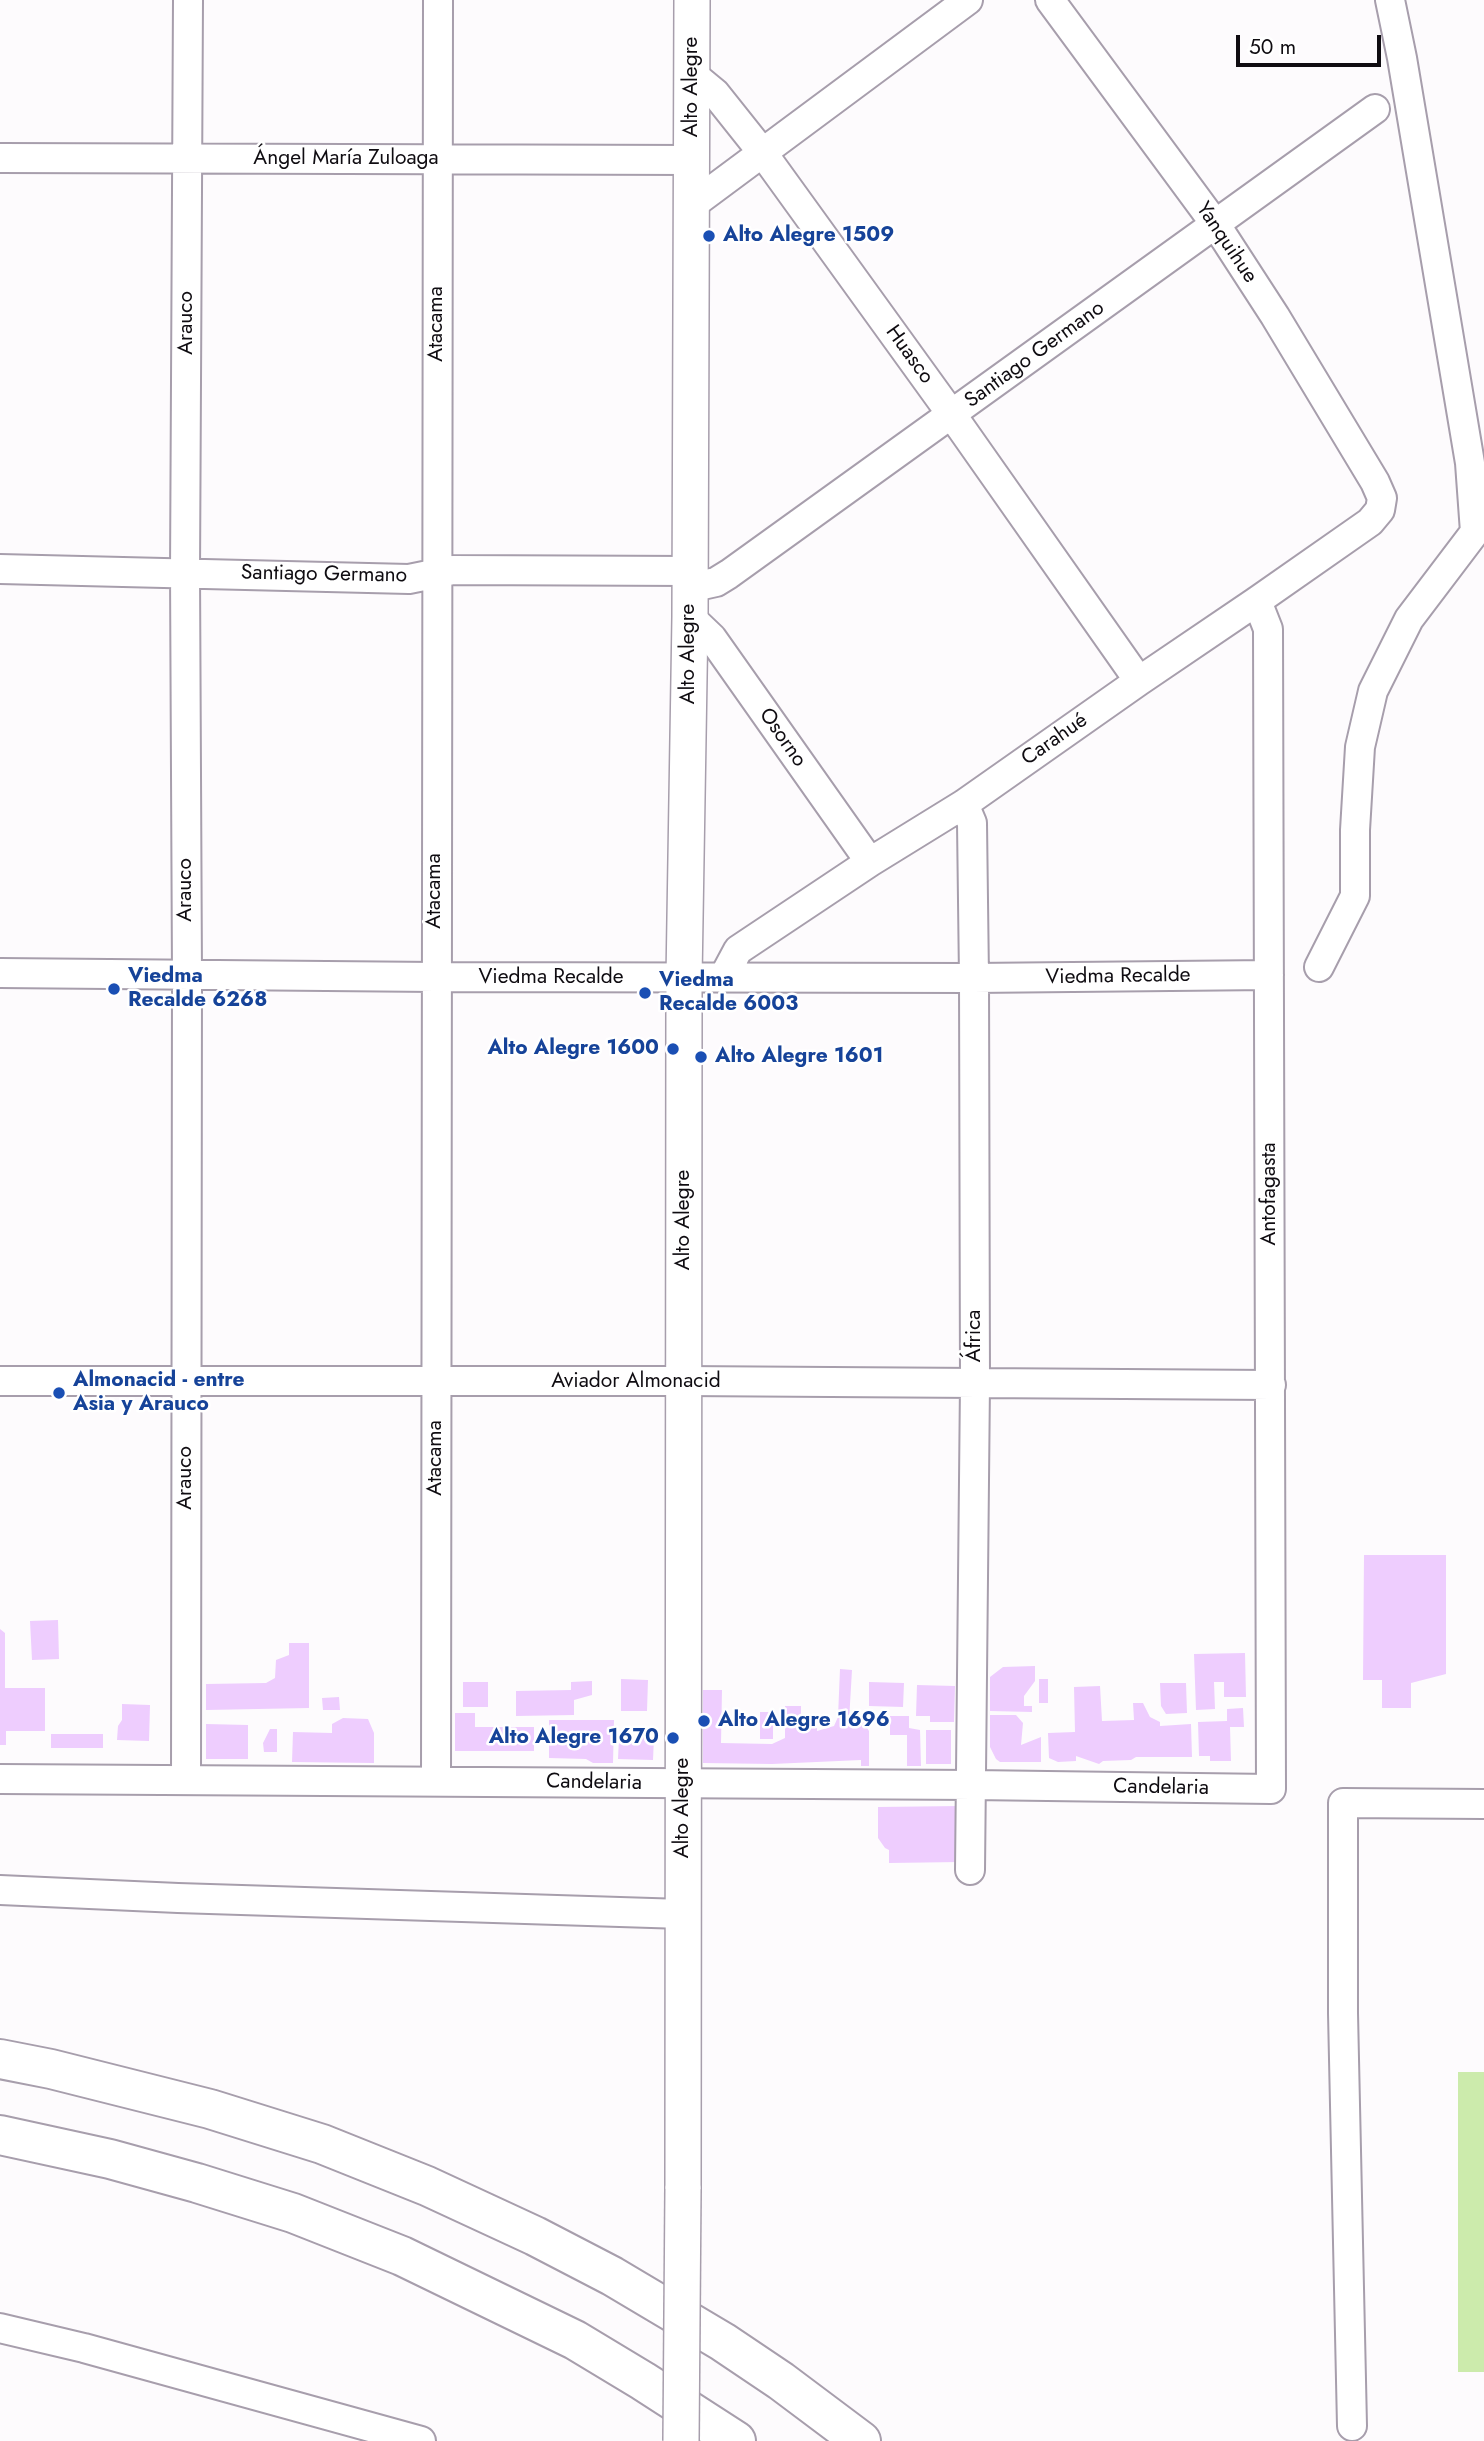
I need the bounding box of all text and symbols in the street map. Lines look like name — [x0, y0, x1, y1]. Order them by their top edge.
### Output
scale bar — [1239, 21, 1384, 65]
text: 50 m — [1249, 32, 1296, 62]
street label: Alto Alegre — [679, 37, 705, 137]
street label: Ángel María Zuloaga — [253, 146, 439, 172]
street label: Yanquihue — [1190, 198, 1262, 288]
place label: Alto Alegre 1509 — [723, 223, 894, 249]
marker: Alto Alegre 1509 — [701, 228, 717, 244]
street label: Atacama — [424, 286, 450, 362]
street label: Arauco — [174, 291, 200, 355]
street label: Santiago Germano — [960, 296, 1110, 414]
street label: Huasco — [879, 321, 939, 389]
street label: Santiago Germano — [241, 561, 407, 589]
street label: Alto Alegre — [676, 604, 702, 704]
street label: Osorno — [753, 704, 811, 772]
street label: Carahué — [1017, 708, 1093, 772]
street label: Atacama — [422, 853, 448, 929]
street label: Arauco — [173, 858, 199, 922]
street label: Viedma Recalde — [1045, 963, 1191, 991]
place label: Viedma Recalde 6268 — [128, 964, 267, 1014]
street label: Viedma Recalde — [478, 965, 624, 991]
place label: Viedma Recalde 6003 — [659, 968, 798, 1018]
marker: Viedma Recalde 6268 — [106, 981, 122, 997]
marker: Viedma Recalde 6003 — [637, 985, 653, 1001]
place label: Alto Alegre 1600 — [487, 1036, 659, 1062]
marker: Alto Alegre 1600 — [665, 1041, 681, 1057]
place label: Alto Alegre 1601 — [715, 1044, 883, 1070]
marker: Alto Alegre 1601 — [693, 1049, 709, 1065]
street label: Antofagasta — [1257, 1142, 1283, 1246]
street label: Alto Alegre — [671, 1170, 697, 1270]
street label: África — [962, 1310, 988, 1362]
place label: Almonacid - entre Asia y Arauco — [73, 1368, 245, 1418]
street label: Aviador Almonacid — [551, 1369, 721, 1395]
marker: Almonacid - entre Asia y Arauco — [51, 1385, 67, 1401]
street label: Atacama — [423, 1420, 449, 1496]
street label: Arauco — [173, 1446, 199, 1510]
place label: Alto Alegre 1696 — [718, 1708, 890, 1734]
marker: Alto Alegre 1696 — [696, 1713, 712, 1729]
place label: Alto Alegre 1670 — [489, 1725, 659, 1751]
marker: Alto Alegre 1670 — [665, 1730, 681, 1746]
street label: Alto Alegre — [670, 1758, 696, 1858]
street label: Candelaria — [546, 1770, 642, 1796]
street label: Candelaria — [1113, 1775, 1209, 1801]

